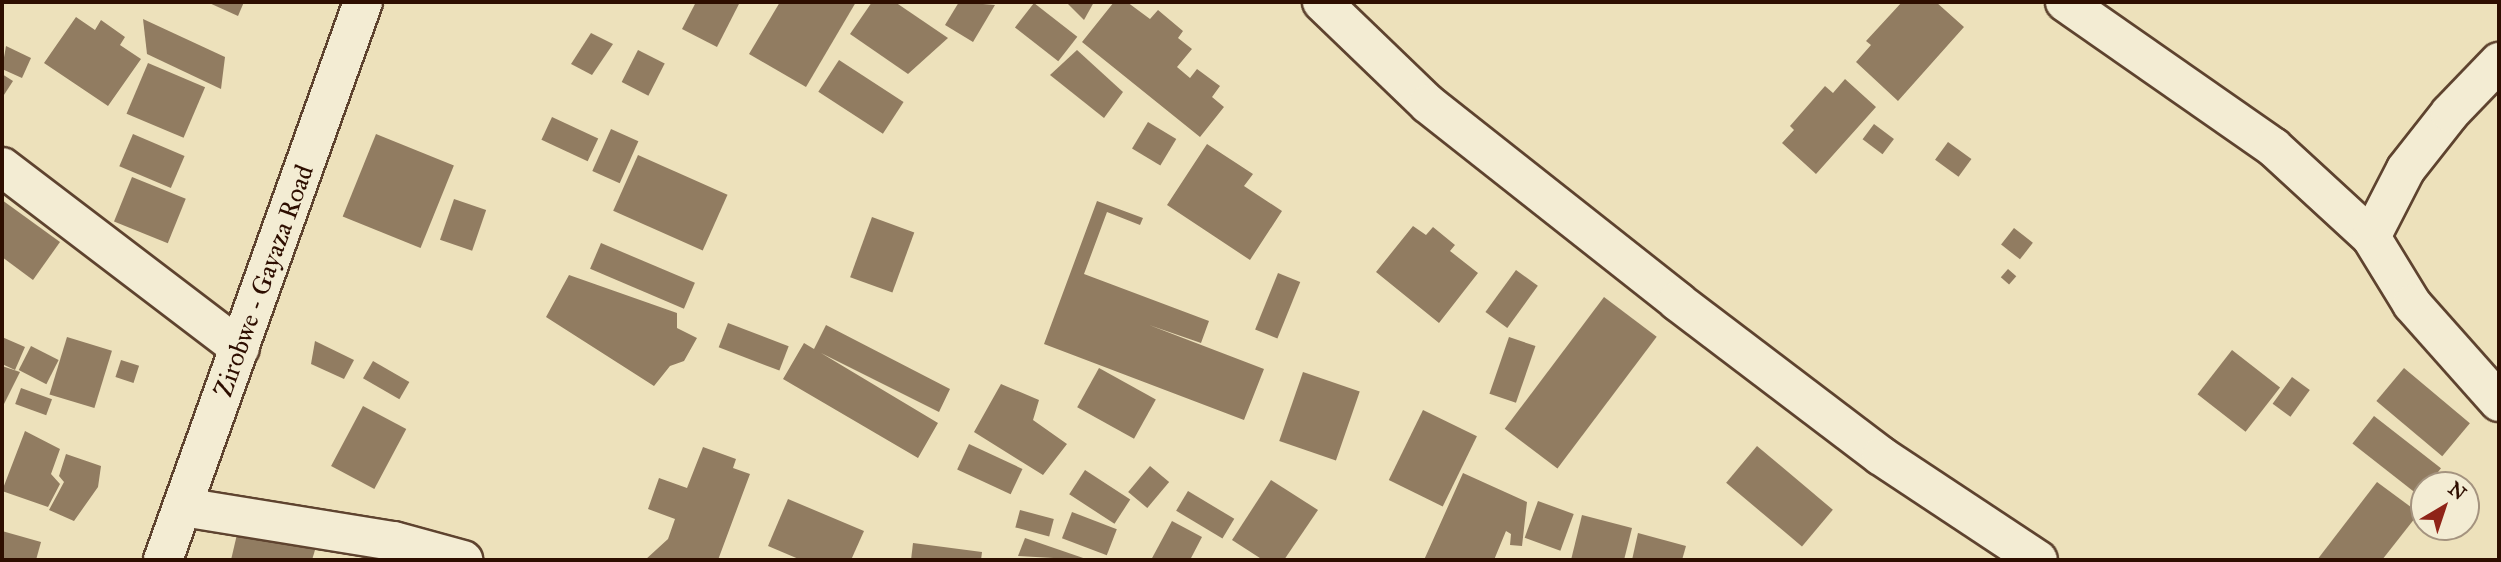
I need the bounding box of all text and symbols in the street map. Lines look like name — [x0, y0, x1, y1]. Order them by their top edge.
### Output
street label: Zirobwe - Gayaza Road — [207, 161, 321, 401]
north arrow — [2410, 471, 2480, 541]
text: N — [2444, 477, 2471, 505]

